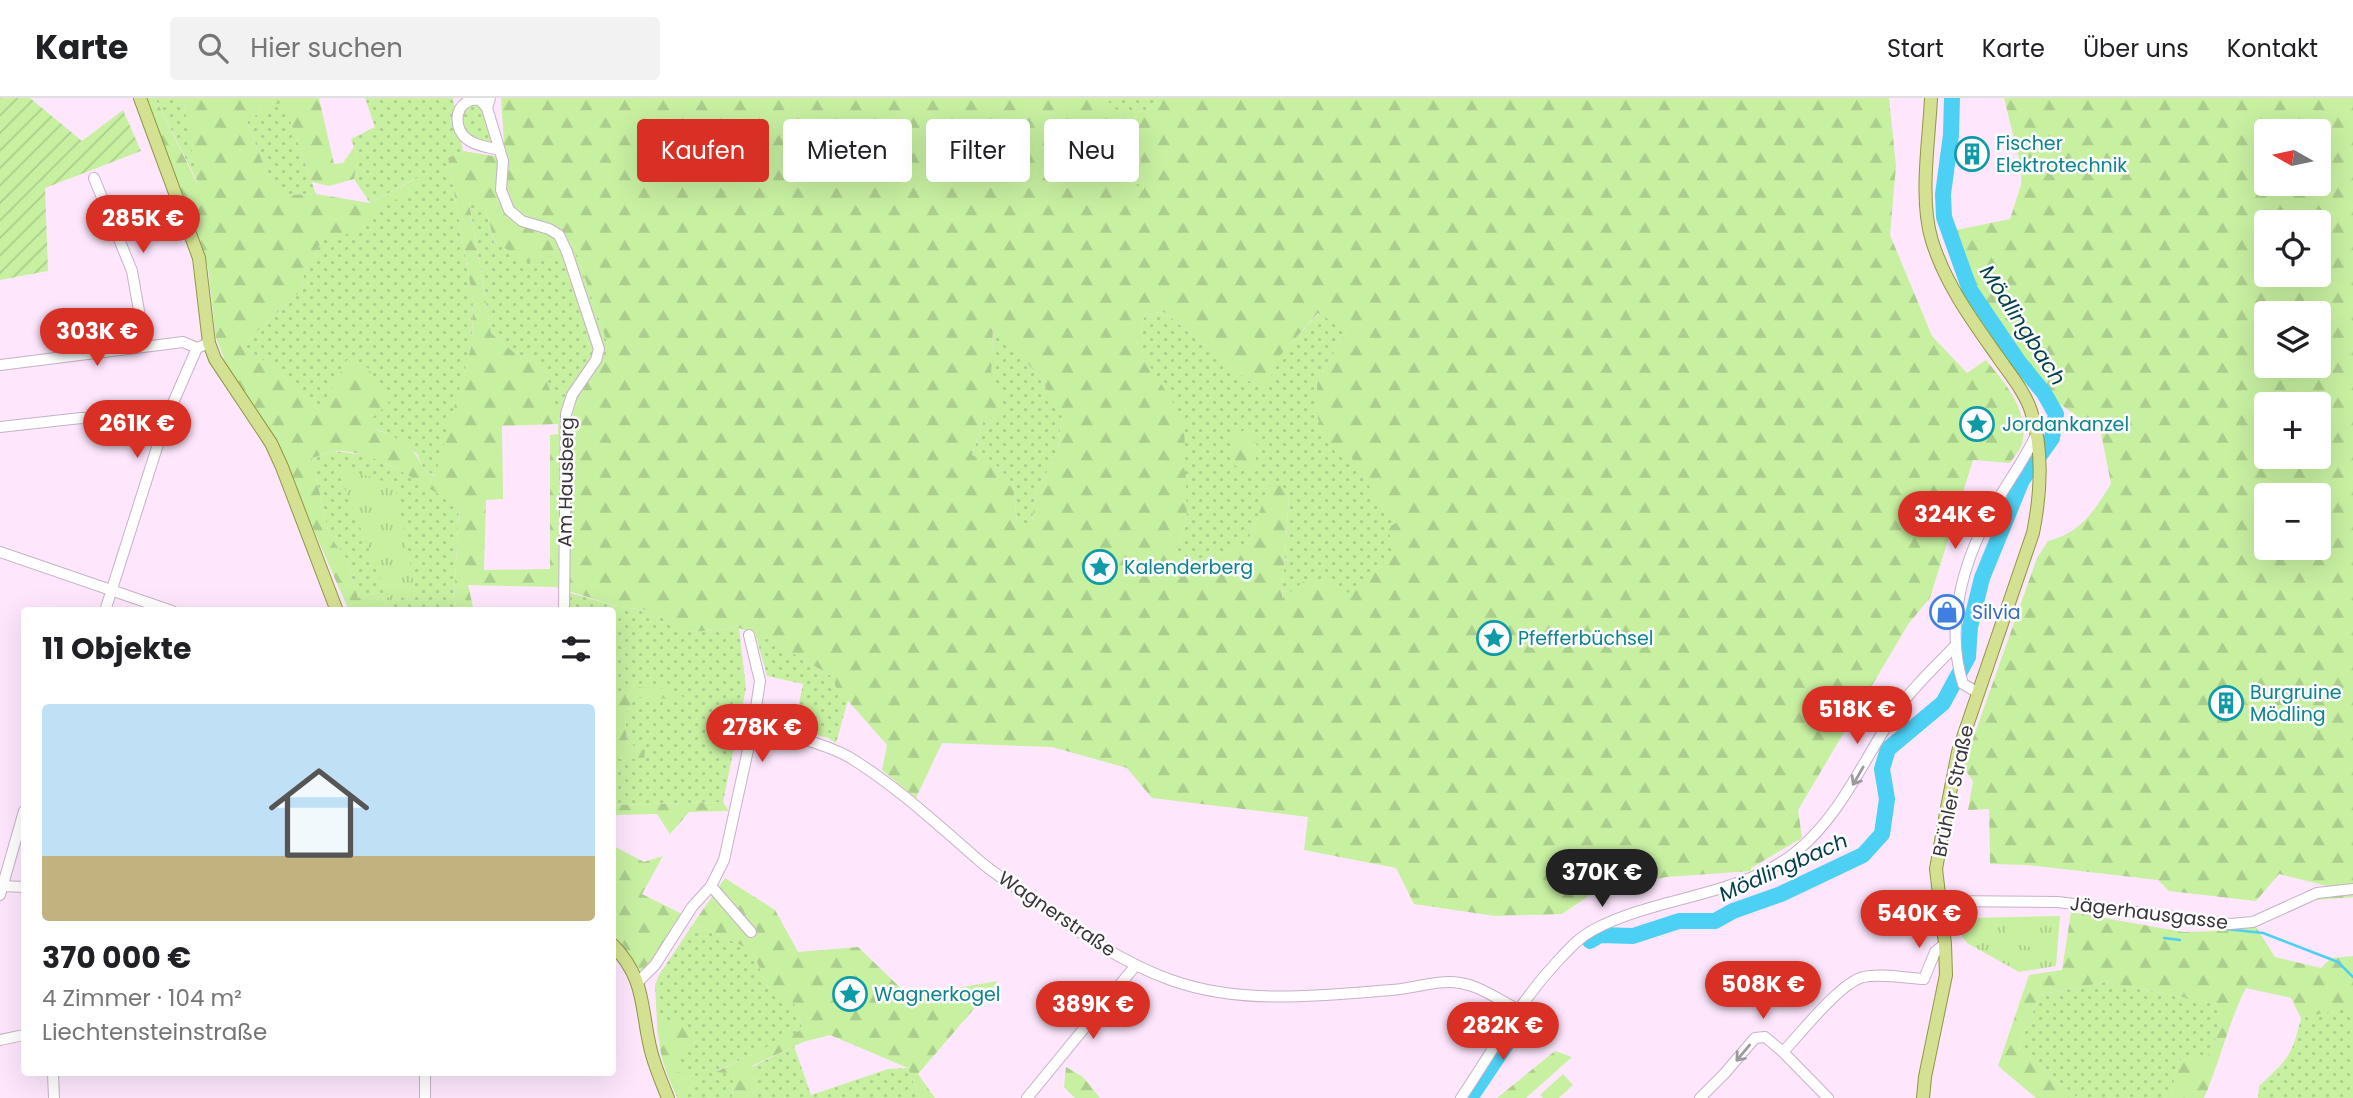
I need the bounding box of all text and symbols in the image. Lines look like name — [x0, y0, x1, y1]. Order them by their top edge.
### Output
search box — [170, 17, 660, 80]
text: Karte — [35, 24, 128, 71]
icon: search — [194, 29, 232, 67]
text: Hier suchen — [250, 30, 403, 66]
text: Start — [1887, 32, 1944, 65]
text: Karte — [1982, 32, 2045, 65]
text: Über uns — [2083, 32, 2189, 65]
text: Kontakt — [2227, 32, 2318, 65]
chip: Kaufen — [637, 119, 769, 182]
chip: Mieten — [783, 119, 912, 182]
chip: Filter — [926, 119, 1030, 182]
chip: Neu — [1044, 119, 1139, 182]
north arrow — [2254, 119, 2331, 196]
map controls — [2254, 119, 2331, 560]
place label: Fischer Elektrotechnik — [1996, 130, 2127, 179]
building icon: Fischer Elektrotechnik — [1953, 135, 1991, 173]
pin: 285K € — [86, 195, 200, 255]
text: 285K € — [102, 202, 184, 234]
button: locate — [2254, 210, 2331, 287]
water label: Mödlingbach — [1973, 259, 2073, 391]
button: layers — [2254, 301, 2331, 378]
pin: 303K € — [40, 308, 154, 368]
text: 303K € — [56, 315, 138, 347]
button: + — [2254, 392, 2331, 469]
pin: 261K € — [80, 400, 194, 460]
place icon: Jordankanzel — [1958, 405, 1996, 443]
text: 261K € — [99, 407, 175, 439]
place label: Jordankanzel — [2002, 411, 2129, 438]
street label: Am Hausberg — [551, 417, 581, 547]
button: − — [2254, 483, 2331, 560]
pin: 324K € — [1898, 491, 2012, 551]
text: 324K € — [1914, 498, 1996, 530]
place icon: Kalenderberg — [1081, 548, 1119, 586]
place label: Kalenderberg — [1124, 554, 1253, 581]
shop icon: Silvia — [1928, 593, 1966, 631]
place label: Silvia — [1972, 599, 2021, 626]
place icon: Pfefferbüchsel — [1475, 619, 1513, 657]
place label: Pfefferbüchsel — [1518, 625, 1653, 652]
text: 11 Objekte — [42, 627, 191, 670]
icon: filters — [557, 630, 595, 668]
place label: Burgruine Mödling — [2250, 679, 2342, 728]
building icon: Burgruine Mödling — [2207, 684, 2245, 722]
pin: 518K € — [1800, 686, 1914, 746]
text: 518K € — [1818, 693, 1896, 725]
pin: 278K € — [705, 704, 819, 764]
text: 278K € — [722, 711, 802, 743]
street label: Brühler Straße — [1926, 722, 1980, 860]
icon: home — [256, 750, 382, 876]
one-way arrow — [1851, 765, 1865, 785]
water label: Mödlingbach — [1714, 826, 1852, 908]
pin: 370K € — [1545, 850, 1659, 909]
text: 370K € — [1562, 856, 1642, 888]
street label: Wagnerstraße — [993, 865, 1121, 963]
pin: 540K € — [1862, 890, 1976, 950]
street label: Jägerhausgasse — [2068, 890, 2230, 936]
text: 540K € — [1877, 897, 1961, 929]
text: 370 000 € — [42, 936, 191, 979]
pin: 508K € — [1706, 962, 1820, 1021]
text: 508K € — [1721, 968, 1805, 1000]
place icon: Wagnerkogel — [831, 975, 869, 1013]
place label: Wagnerkogel — [874, 981, 1001, 1008]
text: 4 Zimmer · 104 m² — [42, 982, 242, 1014]
pin: 389K € — [1036, 982, 1150, 1041]
text: 389K € — [1052, 988, 1134, 1020]
pin: 282K € — [1446, 1002, 1560, 1062]
text: 282K € — [1463, 1009, 1543, 1041]
text: Liechtensteinstraße — [42, 1016, 267, 1048]
one-way arrow — [1735, 1043, 1750, 1061]

